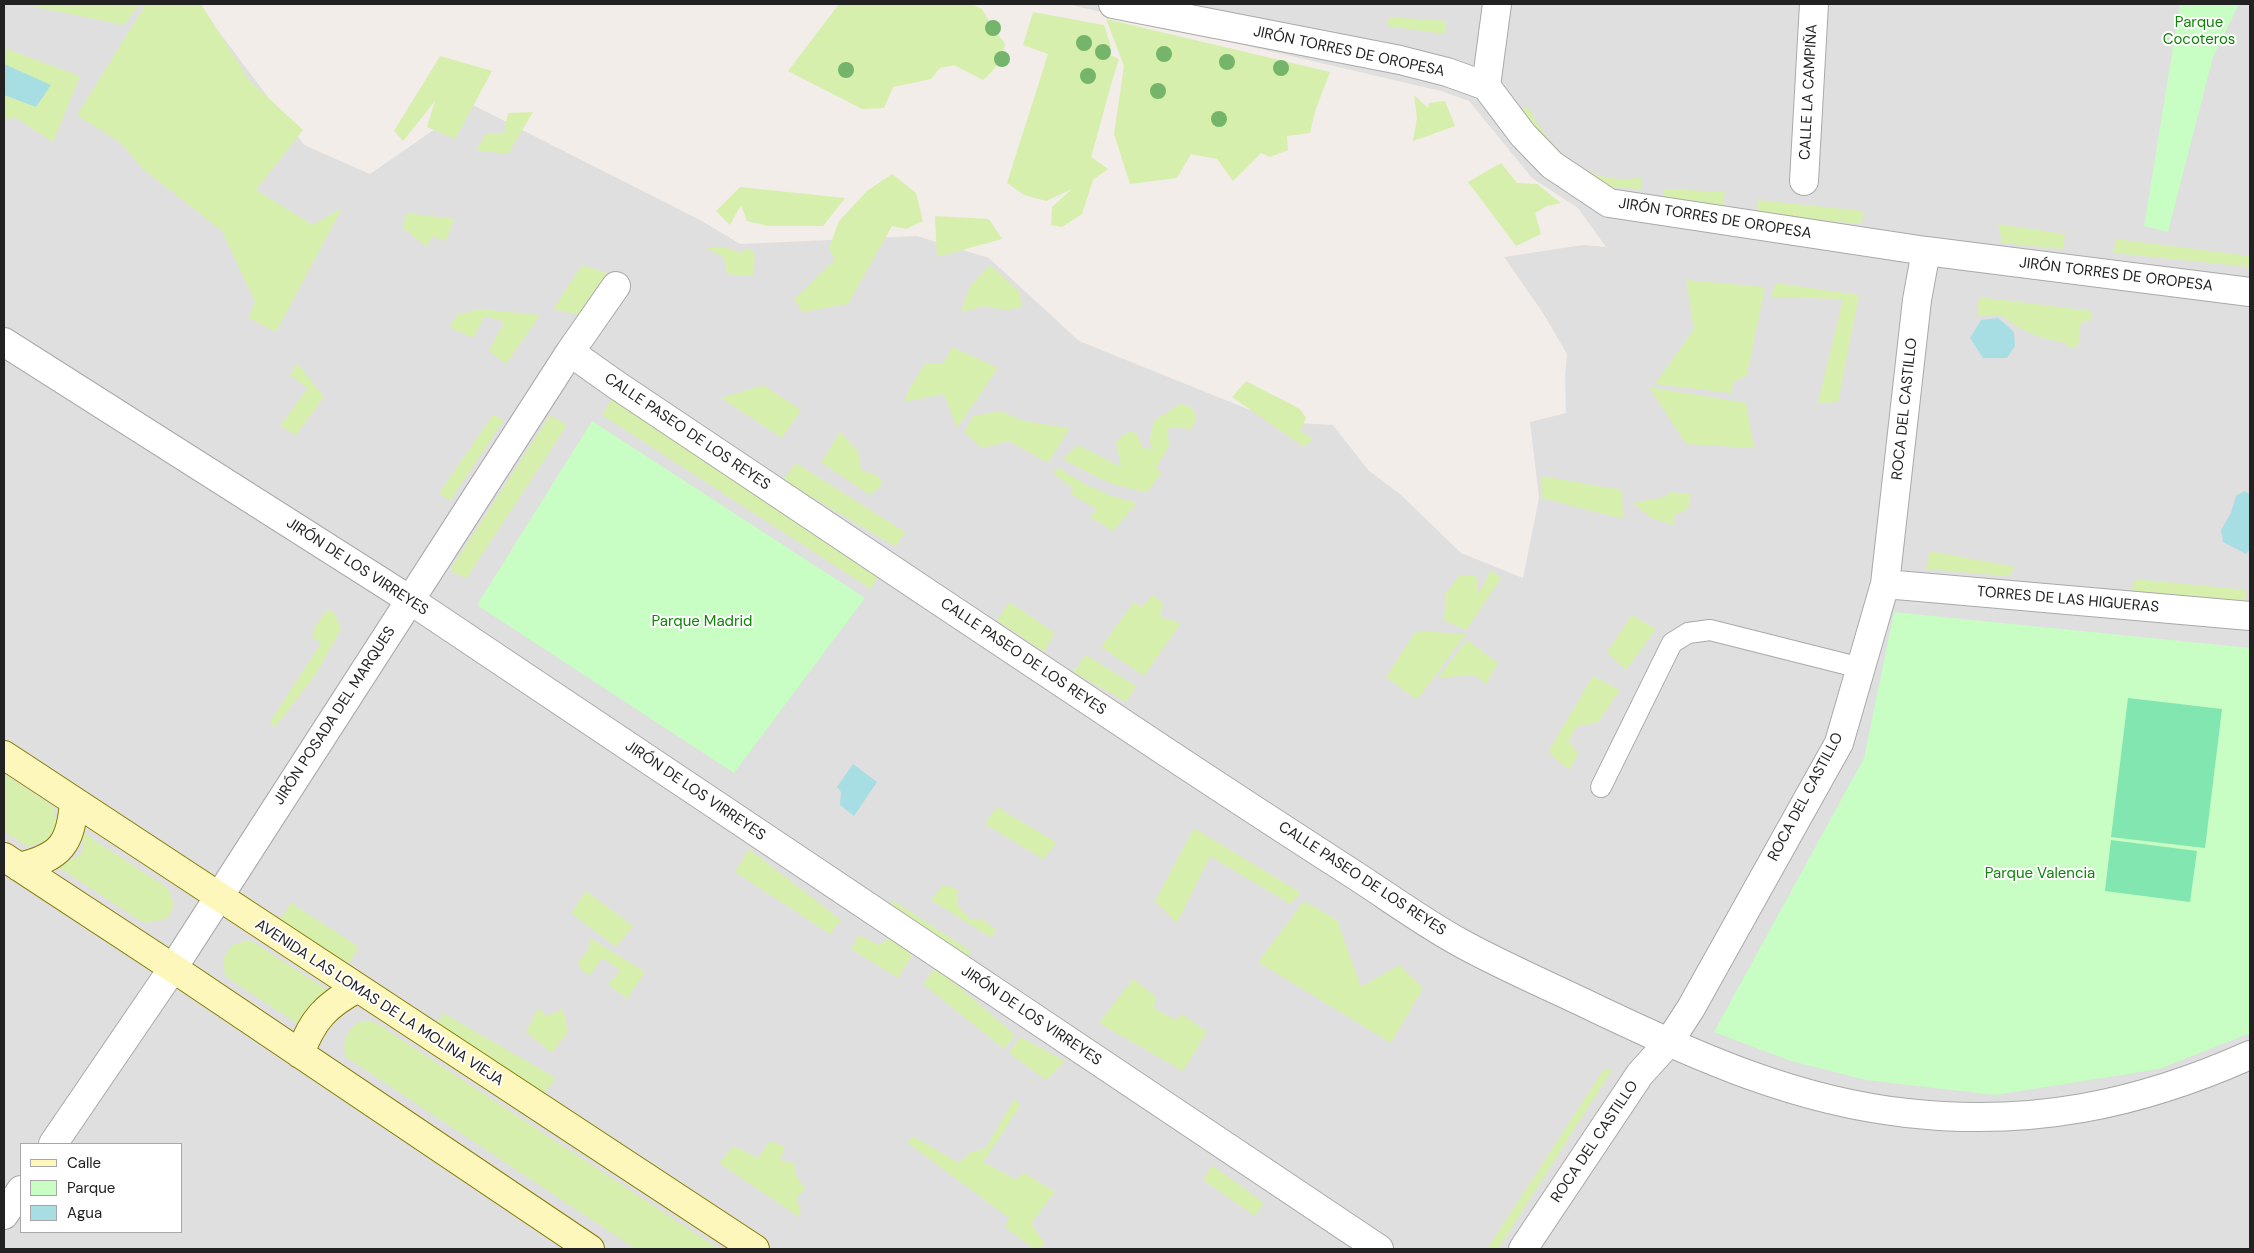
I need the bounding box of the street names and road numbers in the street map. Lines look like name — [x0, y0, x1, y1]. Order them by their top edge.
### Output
street label: JIRÓN TORRES DE OROPESA — [1252, 23, 1446, 81]
street label: CALLE LA CAMPIÑA — [1796, 24, 1822, 160]
street label: JIRÓN TORRES DE OROPESA — [1617, 195, 1813, 243]
street label: JIRÓN TORRES DE OROPESA — [2018, 254, 2214, 296]
street label: ROCA DEL CASTILLO — [1889, 337, 1921, 481]
street label: CALLE PASEO DE LOS REYES — [601, 370, 773, 494]
street label: JIRÓN DE LOS VIRREYES — [283, 514, 431, 620]
street label: TORRES DE LAS HIGUERAS — [1976, 583, 2160, 617]
street label: CALLE PASEO DE LOS REYES — [937, 595, 1109, 719]
street label: JIRÓN POSADA DEL MARQUES — [270, 623, 400, 809]
street label: ROCA DEL CASTILLO — [1765, 730, 1847, 864]
street label: JIRÓN DE LOS VIRREYES — [621, 737, 769, 845]
street label: CALLE PASEO DE LOS REYES — [1275, 818, 1449, 940]
street label: AVENIDA LAS LOMAS DE LA MOLINA VIEJA — [251, 916, 507, 1090]
street label: JIRÓN DE LOS VIRREYES — [957, 962, 1105, 1070]
street label: ROCA DEL CASTILLO — [1548, 1078, 1642, 1206]

